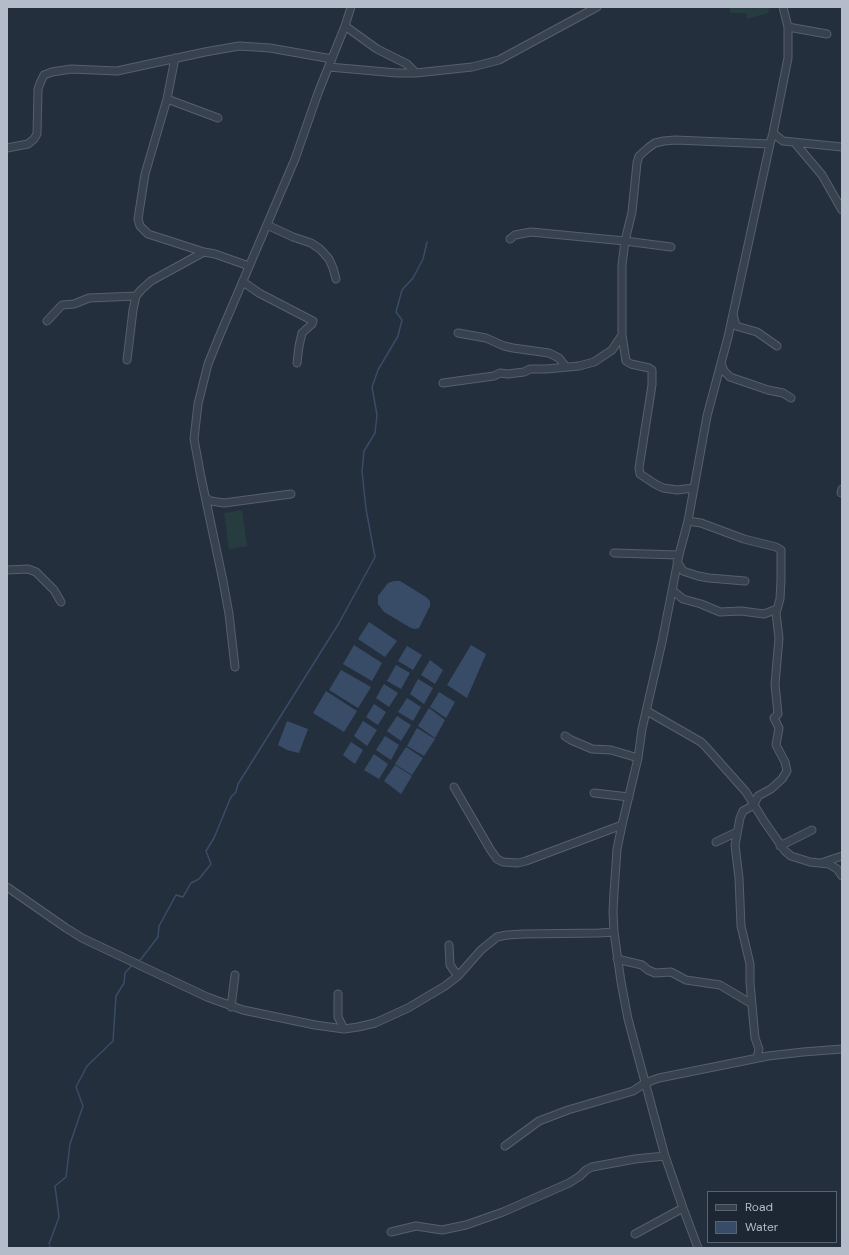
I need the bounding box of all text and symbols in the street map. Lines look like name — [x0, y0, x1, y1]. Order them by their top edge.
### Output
legend — [707, 1191, 837, 1243]
text: Road — [745, 1199, 773, 1215]
text: Water — [745, 1219, 778, 1235]

